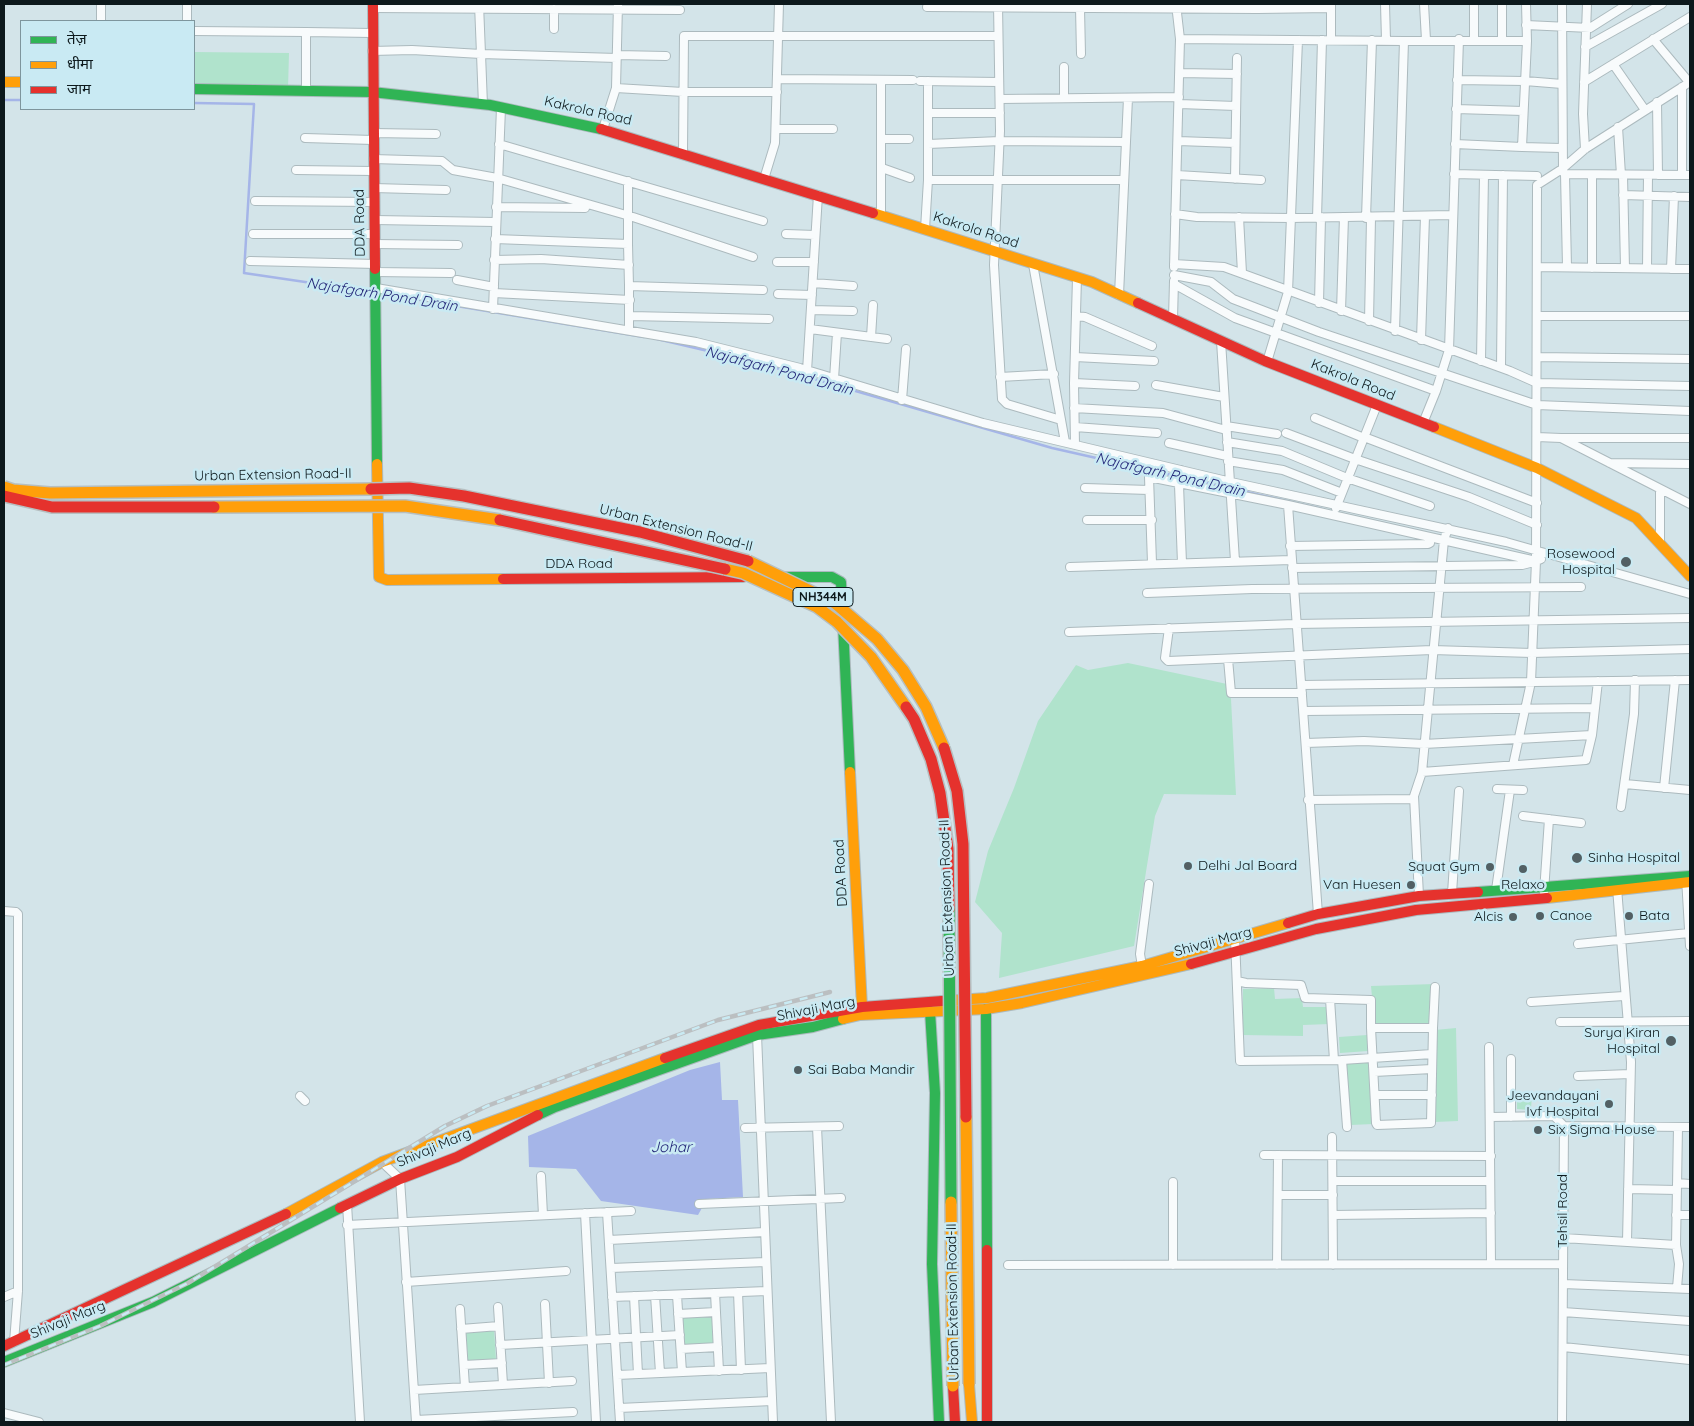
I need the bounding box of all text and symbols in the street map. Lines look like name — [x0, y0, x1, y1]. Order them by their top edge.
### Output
legend — [20, 20, 195, 110]
text: तेज़ — [67, 29, 87, 48]
text: धीमा — [67, 54, 93, 73]
text: जाम — [67, 79, 91, 98]
street label: Kakrola Road — [543, 93, 633, 129]
street label: DDA Road — [351, 189, 369, 257]
street label: Kakrola Road — [931, 208, 1021, 252]
water label: Najafgarh Pond Drain — [305, 274, 459, 316]
water label: Najafgarh Pond Drain — [703, 343, 855, 399]
street label: Kakrola Road — [1308, 356, 1398, 404]
water label: Najafgarh Pond Drain — [1094, 449, 1246, 501]
street label: Urban Extension Road-II — [194, 465, 352, 485]
street label: Urban Extension Road-II — [598, 501, 754, 555]
place label: Rosewood Hospital — [1547, 546, 1615, 578]
marker: Rosewood Hospital — [1619, 555, 1633, 569]
street label: DDA Road — [545, 556, 613, 572]
road number: NH344M — [793, 588, 853, 606]
street label: Urban Extension Road-II — [936, 819, 958, 977]
street label: DDA Road — [831, 839, 851, 907]
place label: Sinha Hospital — [1588, 850, 1680, 866]
marker: Sinha Hospital — [1570, 851, 1584, 865]
place label: Delhi Jal Board — [1198, 858, 1297, 874]
place label: Squat Gym — [1408, 859, 1480, 875]
marker: Delhi Jal Board — [1182, 860, 1194, 872]
marker: Squat Gym — [1484, 861, 1496, 873]
marker: Relaxo — [1517, 863, 1529, 875]
place label: Van Huesen — [1323, 877, 1401, 893]
place label: Relaxo — [1501, 877, 1545, 893]
marker: Van Huesen — [1405, 879, 1417, 891]
place label: Canoe — [1550, 908, 1592, 924]
place label: Bata — [1639, 908, 1670, 924]
place label: Alcis — [1474, 909, 1503, 925]
marker: Canoe — [1534, 910, 1546, 922]
marker: Bata — [1623, 910, 1635, 922]
marker: Alcis — [1507, 911, 1519, 923]
street label: Shivaji Marg — [1173, 924, 1253, 960]
street label: Shivaji Marg — [775, 993, 857, 1025]
place label: Surya Kiran Hospital — [1584, 1025, 1660, 1058]
marker: Surya Kiran Hospital — [1664, 1034, 1678, 1048]
place label: Sai Baba Mandir — [808, 1062, 915, 1078]
marker: Sai Baba Mandir — [792, 1064, 804, 1076]
place label: Jeevandayani Ivf Hospital — [1507, 1088, 1599, 1120]
marker: Jeevandayani Ivf Hospital — [1603, 1098, 1615, 1110]
place label: Six Sigma House — [1548, 1122, 1655, 1138]
marker: Six Sigma House — [1532, 1124, 1544, 1136]
street label: Shivaji Marg — [394, 1125, 474, 1171]
water label: Johar — [650, 1138, 692, 1156]
street label: Tehsil Road — [1555, 1174, 1571, 1248]
street label: Urban Extension Road-II — [943, 1223, 963, 1381]
street label: Shivaji Marg — [28, 1297, 108, 1343]

